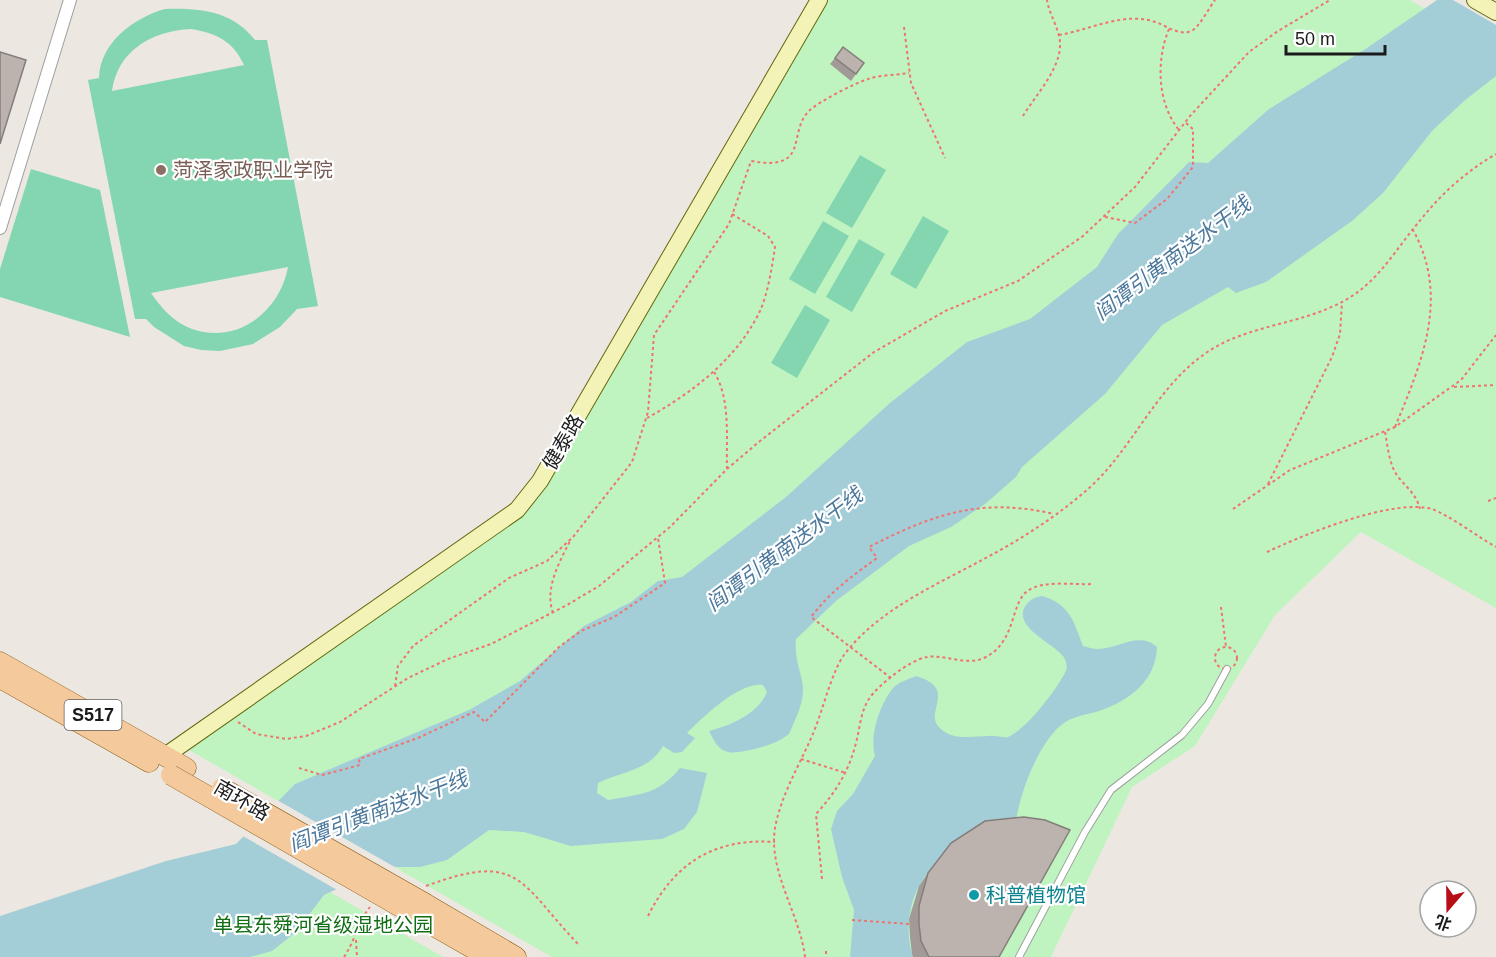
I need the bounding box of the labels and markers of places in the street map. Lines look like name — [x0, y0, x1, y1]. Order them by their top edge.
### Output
place label: 菏泽家政职业学院 — [173, 159, 333, 181]
marker: 菏泽家政职业学院 — [154, 163, 168, 177]
place label: 科普植物馆 — [986, 884, 1086, 906]
marker: 科普植物馆 — [967, 888, 981, 902]

